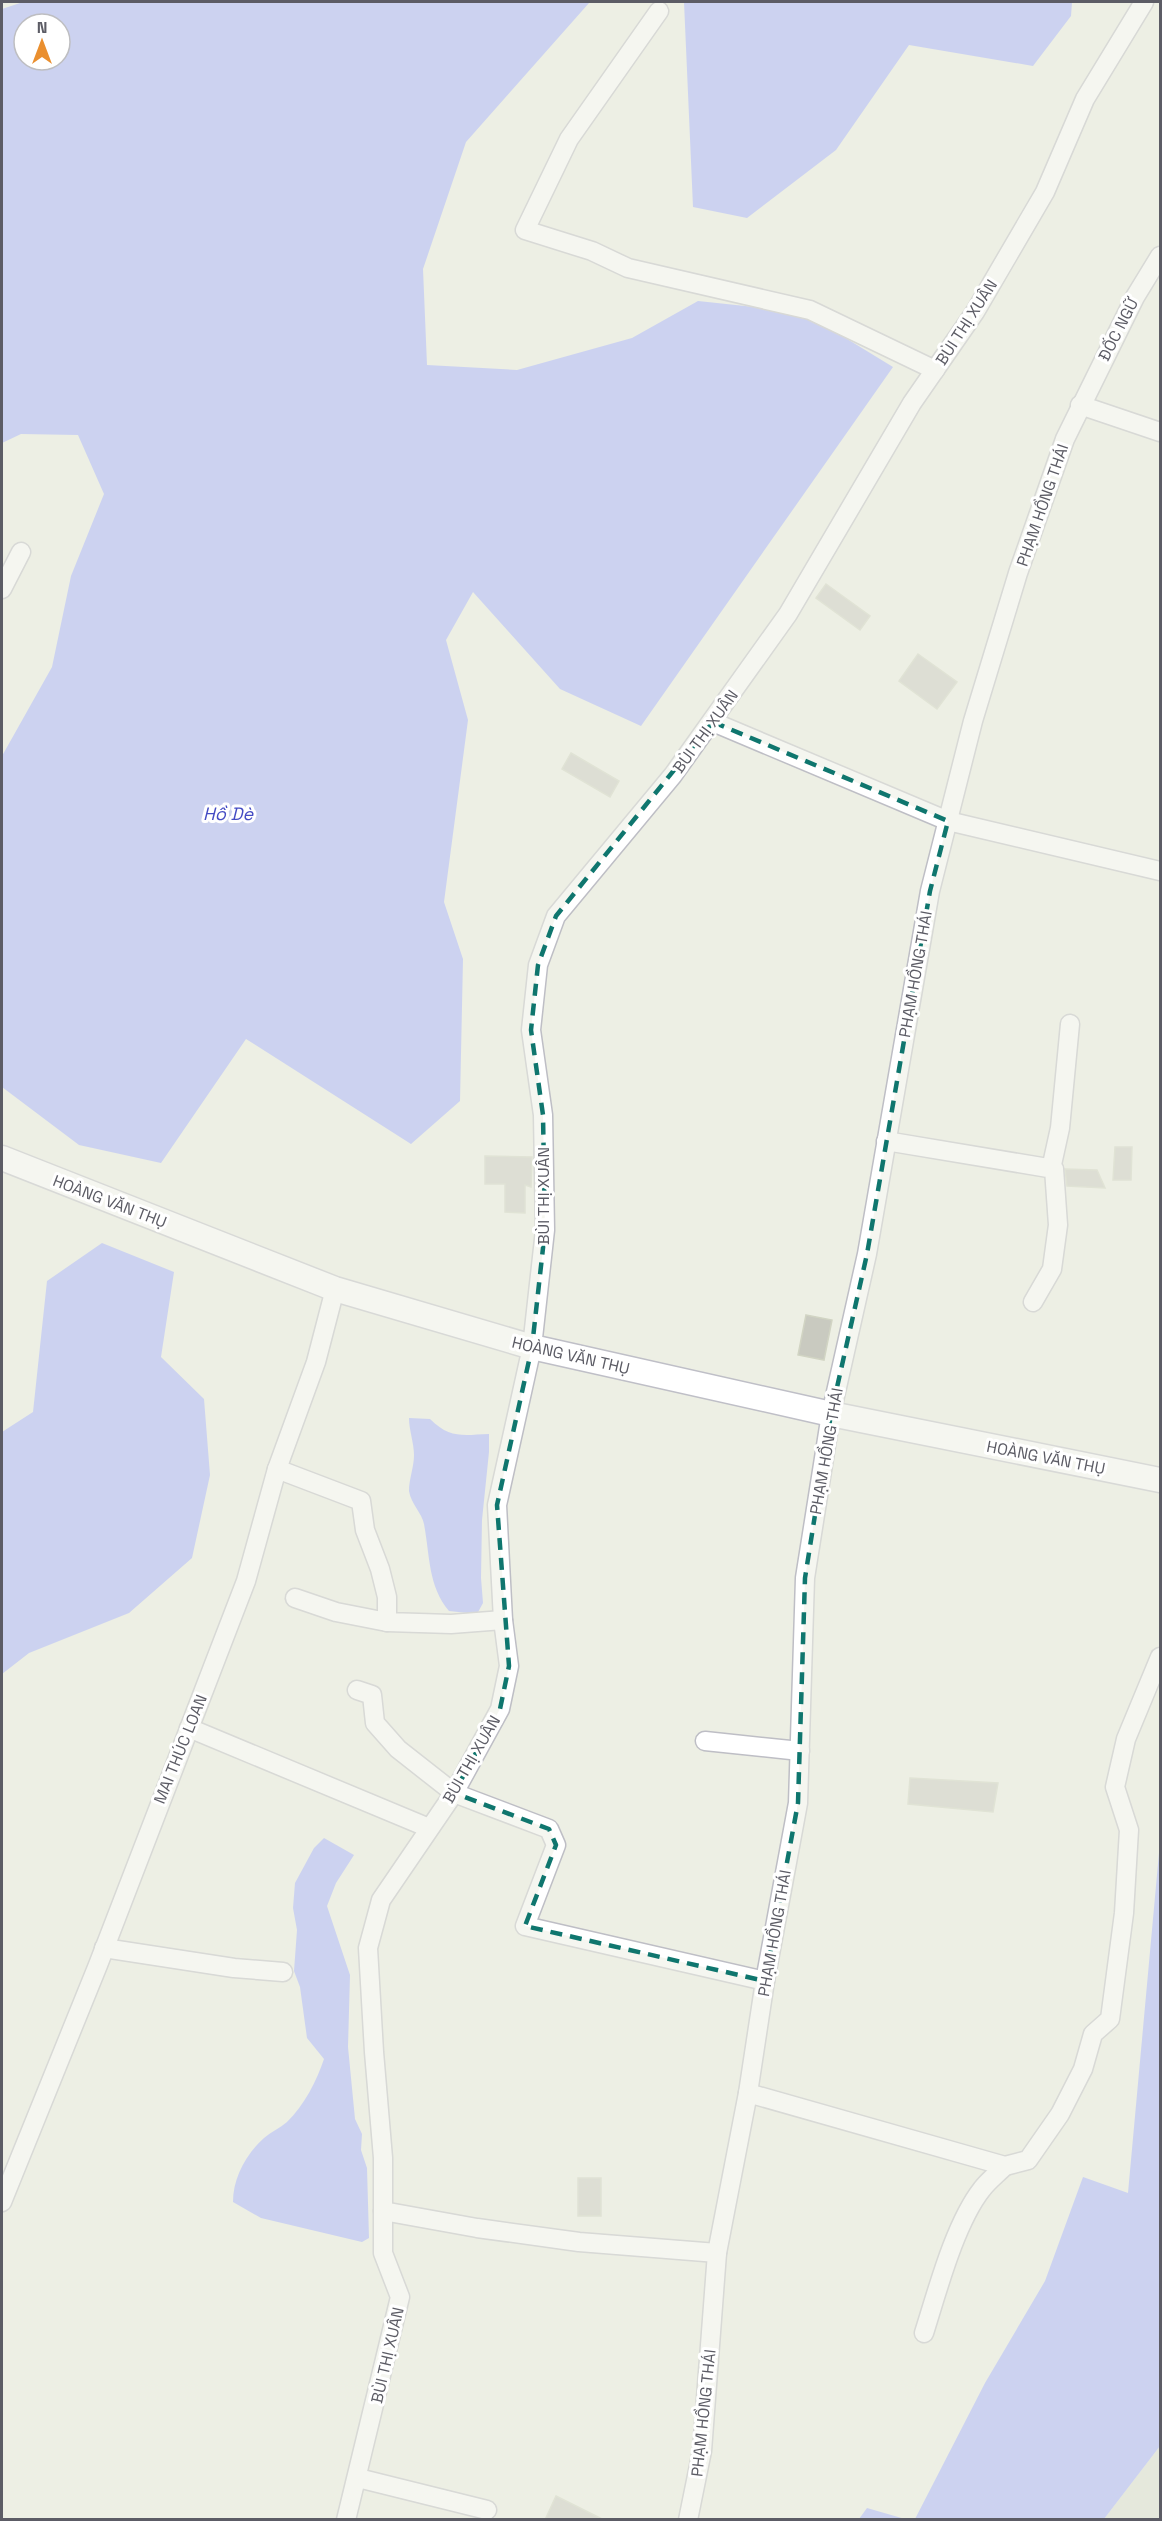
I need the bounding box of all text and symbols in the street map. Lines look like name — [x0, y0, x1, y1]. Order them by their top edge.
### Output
north arrow — [12, 12, 72, 72]
text: N — [37, 17, 47, 38]
street label: BÙI THỊ XUÂN — [931, 275, 1002, 369]
street label: ĐỐC NGỮ — [1094, 294, 1144, 364]
street label: PHẠM HỒNG THÁI — [1012, 441, 1073, 569]
street label: BÙI THỊ XUÂN — [668, 685, 743, 777]
water label: Hồ Dè — [203, 802, 254, 825]
street label: PHẠM HỒNG THÁI — [894, 909, 937, 1039]
street label: BÙI THỊ XUÂN — [533, 1147, 554, 1245]
street label: HOÀNG VĂN THỤ — [50, 1170, 170, 1233]
street label: HOÀNG VĂN THỤ — [510, 1332, 632, 1379]
street label: PHẠM HỒNG THÁI — [805, 1386, 848, 1516]
street label: HOÀNG VĂN THỤ — [985, 1436, 1107, 1479]
street label: MAI THÚC LOAN — [149, 1691, 212, 1807]
street label: BÙI THỊ XUÂN — [438, 1712, 505, 1807]
street label: PHẠM HỒNG THÁI — [753, 1868, 796, 1998]
street label: BÙI THỊ XUÂN — [366, 2305, 409, 2405]
street label: PHẠM HỒNG THÁI — [686, 2348, 721, 2478]

